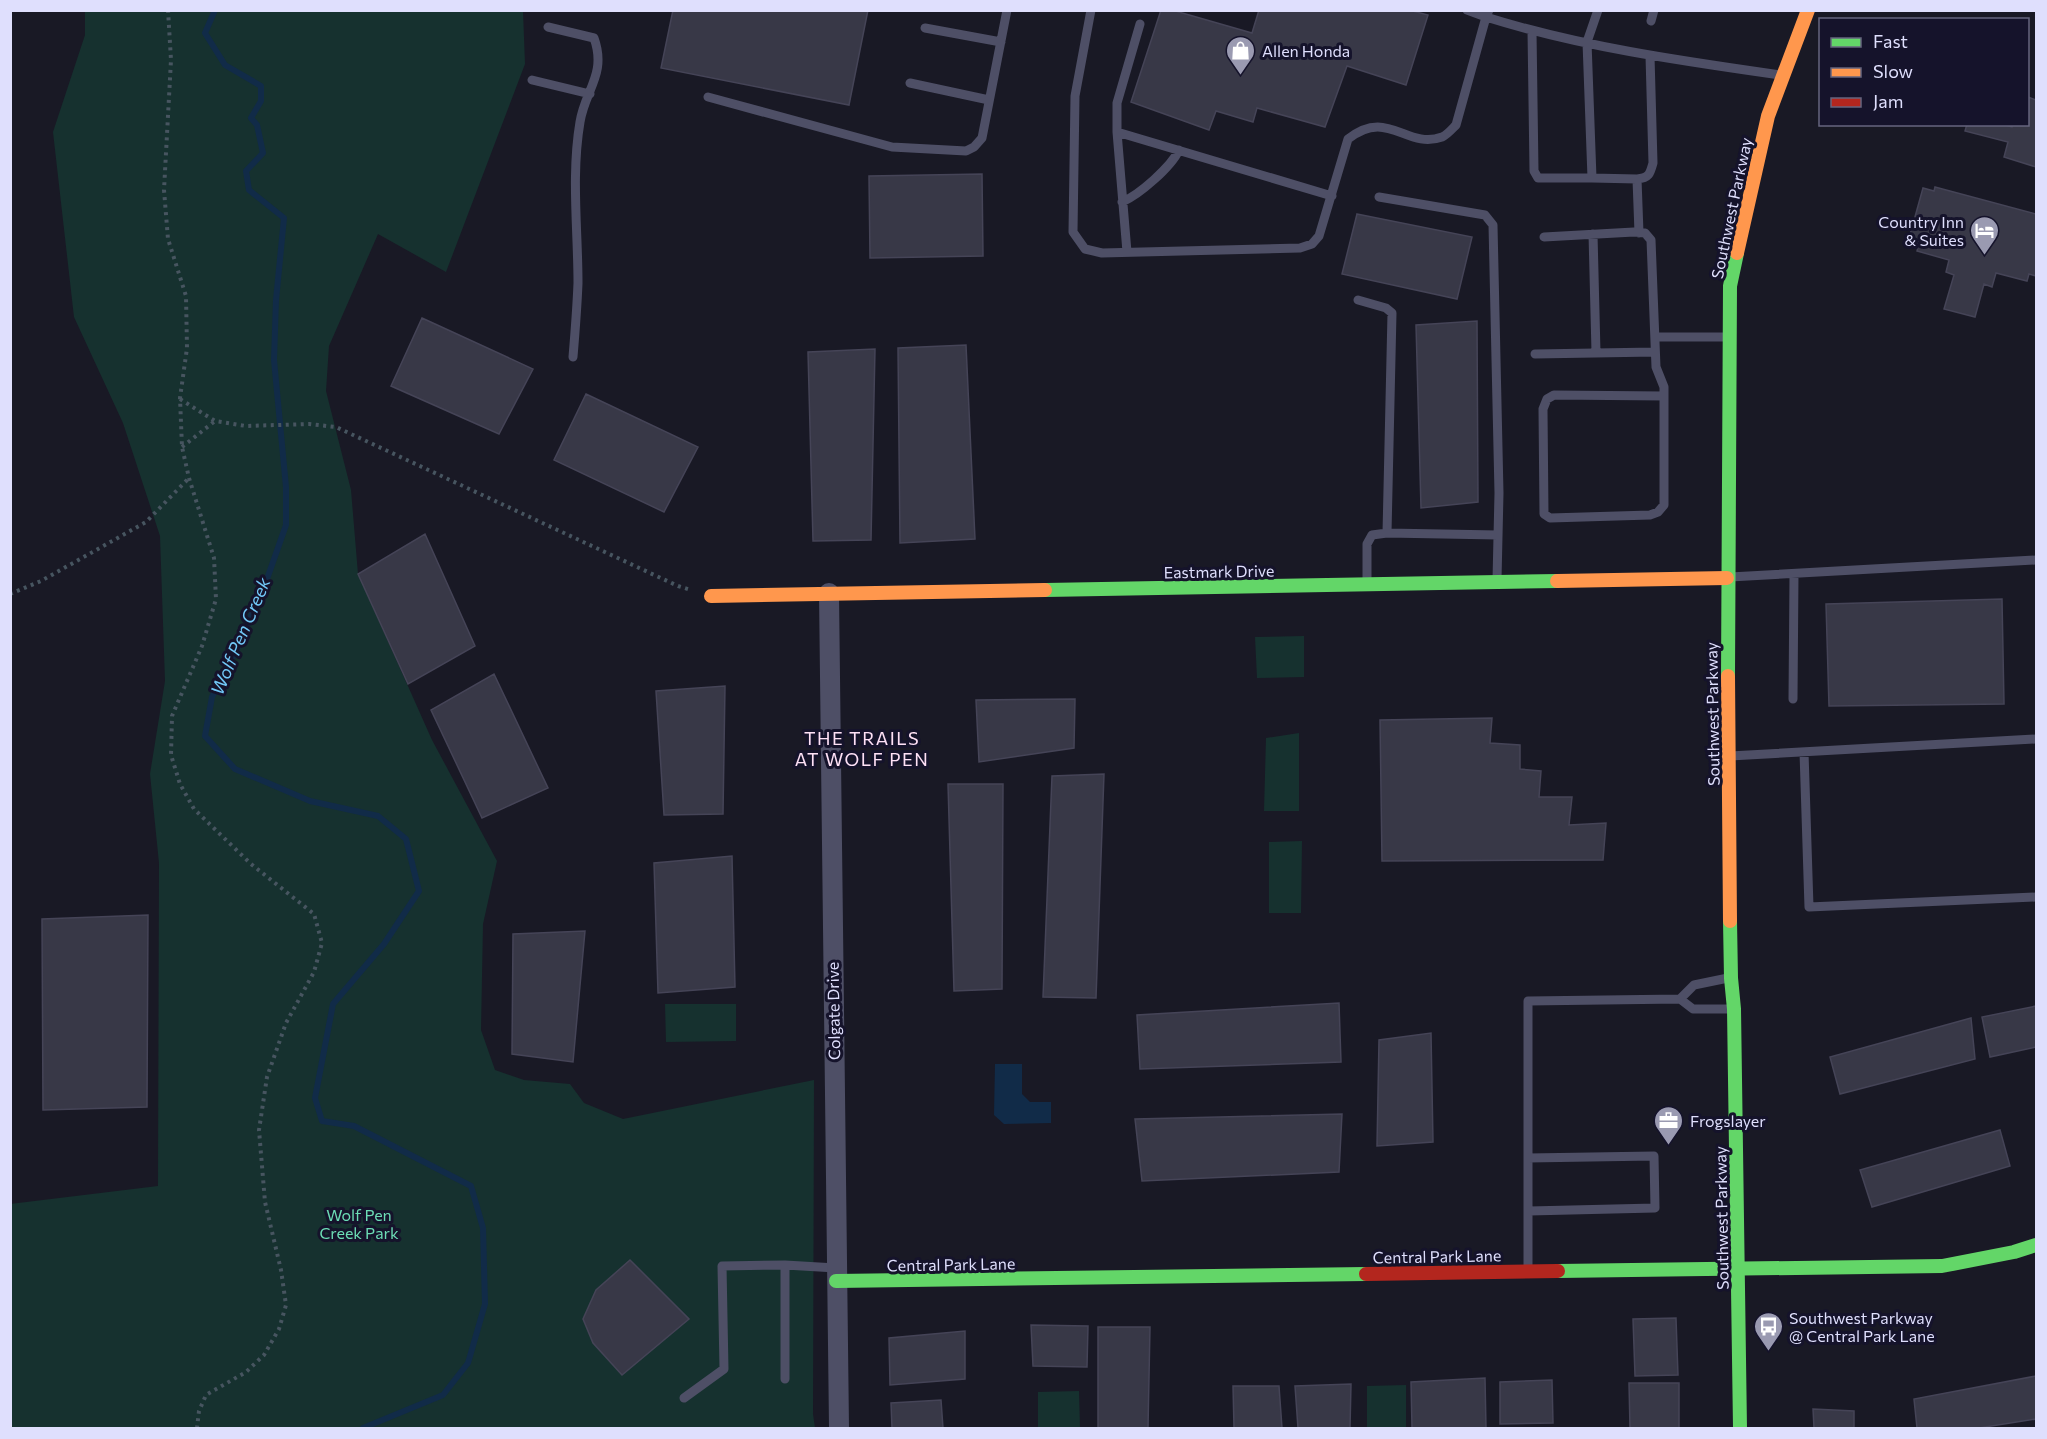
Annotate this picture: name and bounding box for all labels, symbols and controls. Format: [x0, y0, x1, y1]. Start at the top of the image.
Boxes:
legend [1819, 18, 2029, 126]
text: Fast [1873, 30, 1908, 52]
shop icon: Allen Honda [1225, 34, 1257, 76]
place label: Allen Honda [1262, 41, 1350, 60]
text: Slow [1873, 60, 1913, 82]
text: Jam [1873, 90, 1903, 112]
street label: Southwest Parkway [1707, 136, 1755, 280]
place label: Country Inn & Suites [1878, 212, 1964, 249]
hotel icon: Country Inn & Suites [1969, 214, 2001, 256]
street label: Eastmark Drive [1163, 561, 1275, 581]
water label: Wolf Pen Creek [205, 573, 275, 698]
street label: Southwest Parkway [1701, 642, 1723, 786]
district label: THE TRAILS AT WOLF PEN [795, 727, 929, 770]
street label: Colgate Drive [823, 962, 843, 1060]
office icon: Frogslayer [1653, 1104, 1685, 1146]
place label: Frogslayer [1690, 1111, 1766, 1130]
street label: Southwest Parkway [1710, 1146, 1732, 1290]
park label: Wolf Pen Creek Park [319, 1205, 399, 1242]
street label: Central Park Lane [1373, 1245, 1501, 1267]
street label: Central Park Lane [887, 1253, 1015, 1275]
place label: Southwest Parkway @ Central Park Lane [1789, 1308, 1935, 1345]
bus stop icon: Southwest Parkway @ Central Park Lane [1752, 1310, 1784, 1352]

